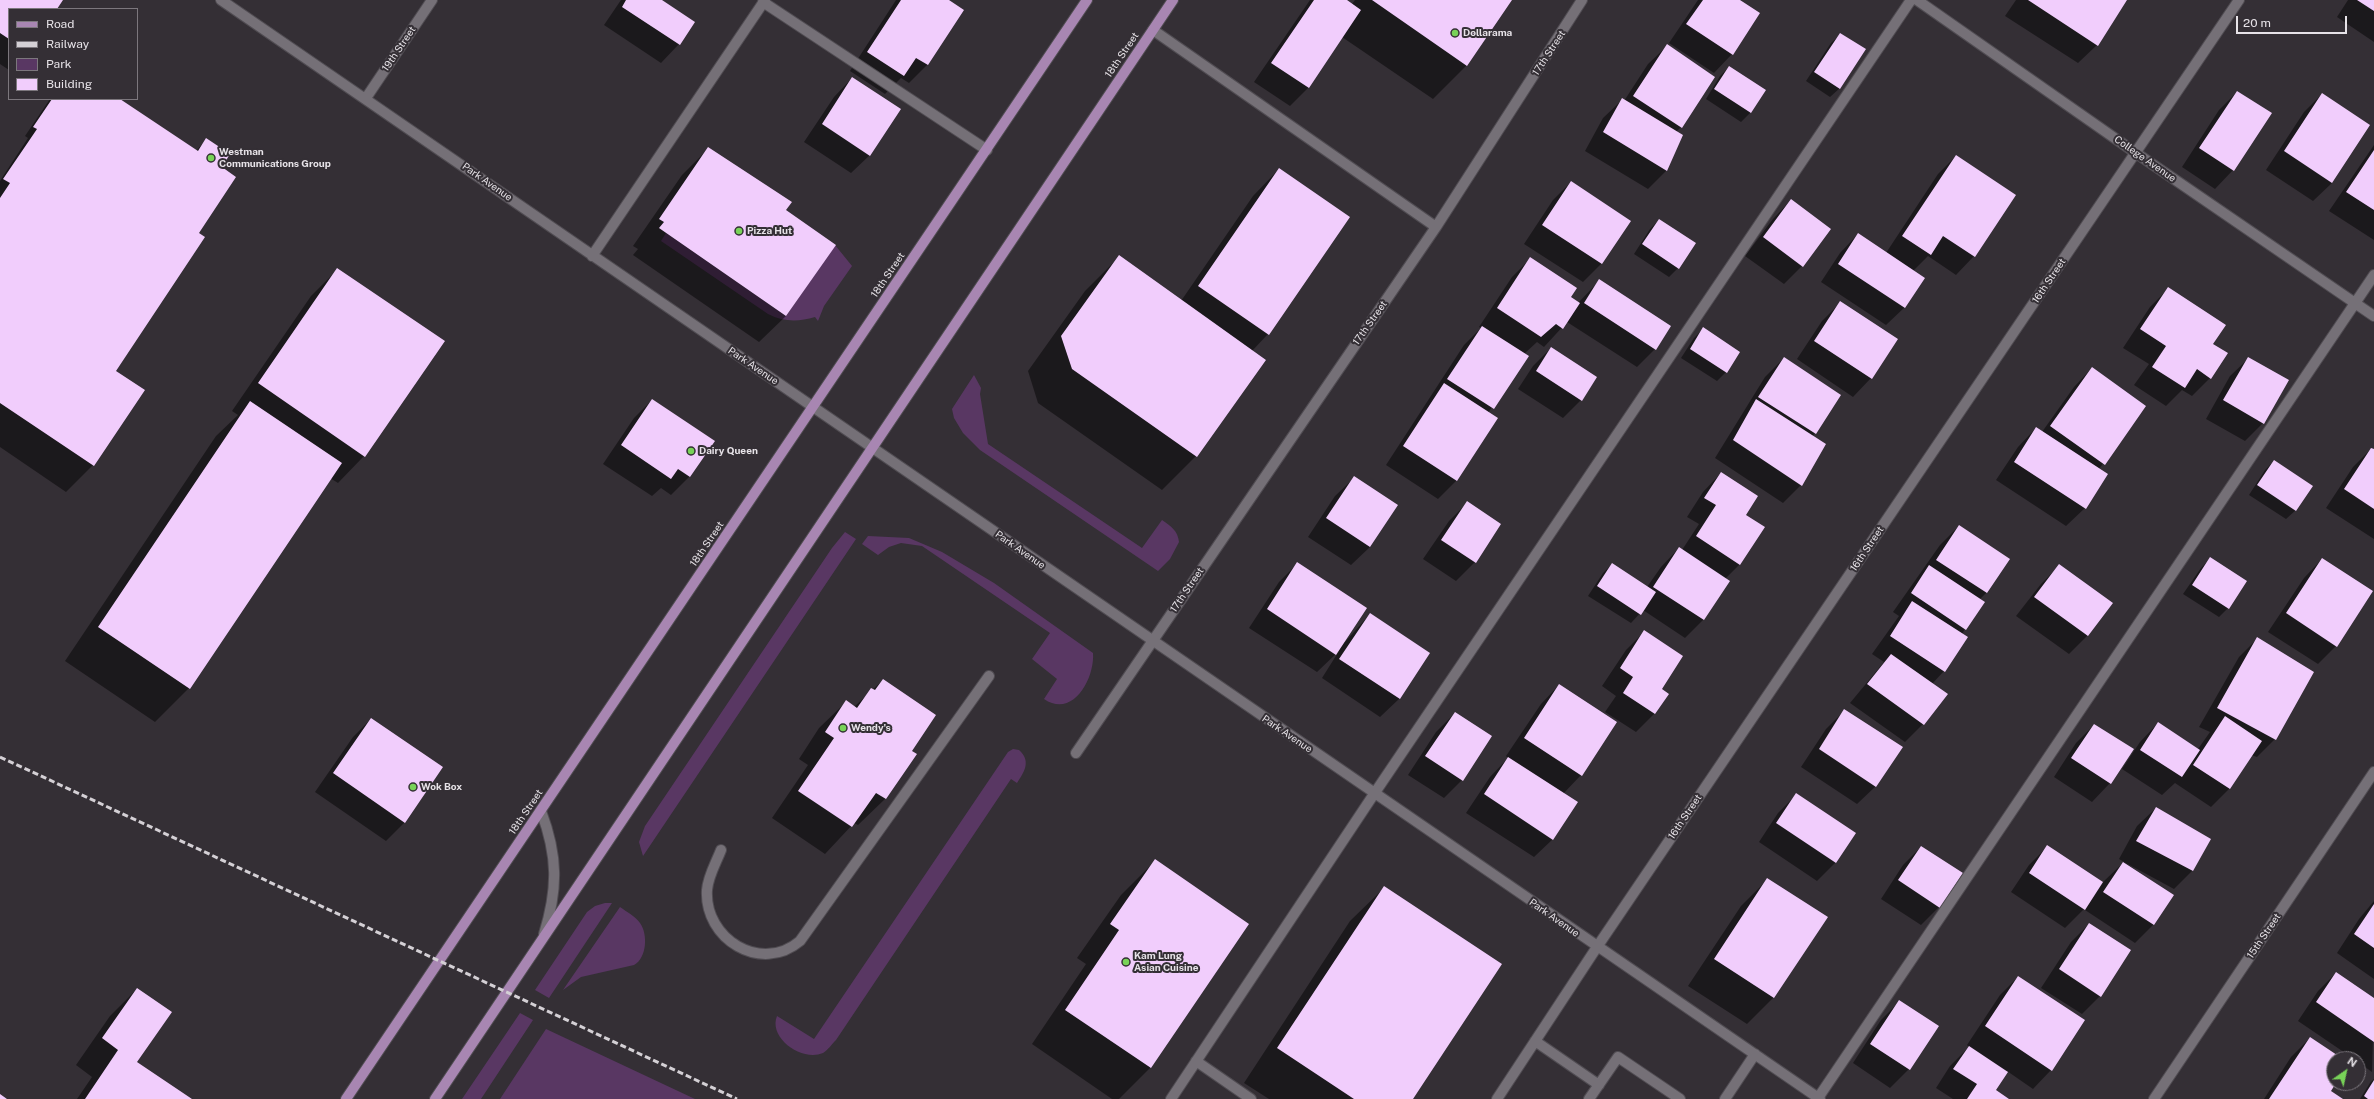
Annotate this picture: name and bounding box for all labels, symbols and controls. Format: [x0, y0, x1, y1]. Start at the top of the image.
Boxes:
legend [8, 8, 138, 100]
scale bar [2238, 8, 2349, 34]
text: 20 m [2243, 16, 2271, 30]
text: Road [46, 17, 74, 31]
street label: 19th Street [380, 24, 418, 74]
place label: Dollarama [1463, 27, 1512, 39]
marker: Dollarama [1450, 28, 1460, 38]
street label: 17th Street [1530, 28, 1568, 78]
street label: 18th Street [1103, 30, 1141, 80]
text: Railway [46, 37, 89, 51]
text: Park [46, 57, 72, 71]
text: Building [46, 77, 92, 91]
street label: College Avenue [2112, 133, 2178, 185]
place label: Westman Communications Group [219, 146, 331, 170]
marker: Westman Communications Group [206, 153, 216, 163]
street label: Park Avenue [460, 160, 514, 204]
place label: Pizza Hut [747, 225, 792, 237]
marker: Pizza Hut [734, 226, 744, 236]
street label: 18th Street [869, 250, 907, 300]
street label: 16th Street [2030, 256, 2068, 306]
street label: 17th Street [1350, 299, 1390, 347]
street label: Park Avenue [726, 345, 780, 387]
place label: Dairy Queen [699, 445, 758, 457]
marker: Dairy Queen [686, 446, 696, 456]
street label: 18th Street [688, 519, 726, 569]
street label: 16th Street [1848, 524, 1886, 574]
street label: Park Avenue [993, 528, 1047, 572]
street label: 17th Street [1168, 565, 1206, 615]
street label: Park Avenue [1260, 713, 1314, 755]
place label: Wendy's [851, 722, 891, 734]
marker: Wendy's [838, 723, 848, 733]
place label: Wok Box [421, 781, 462, 793]
marker: Wok Box [408, 782, 418, 792]
street label: 18th Street [507, 787, 545, 837]
street label: 16th Street [1666, 792, 1704, 842]
street label: Park Avenue [1527, 896, 1581, 940]
street label: 15th Street [2245, 911, 2283, 961]
place label: Kam Lung Asian Cuisine [1134, 950, 1198, 974]
marker: Kam Lung Asian Cuisine [1121, 957, 1131, 967]
north arrow [2326, 1051, 2366, 1091]
text: N [2345, 1054, 2359, 1069]

